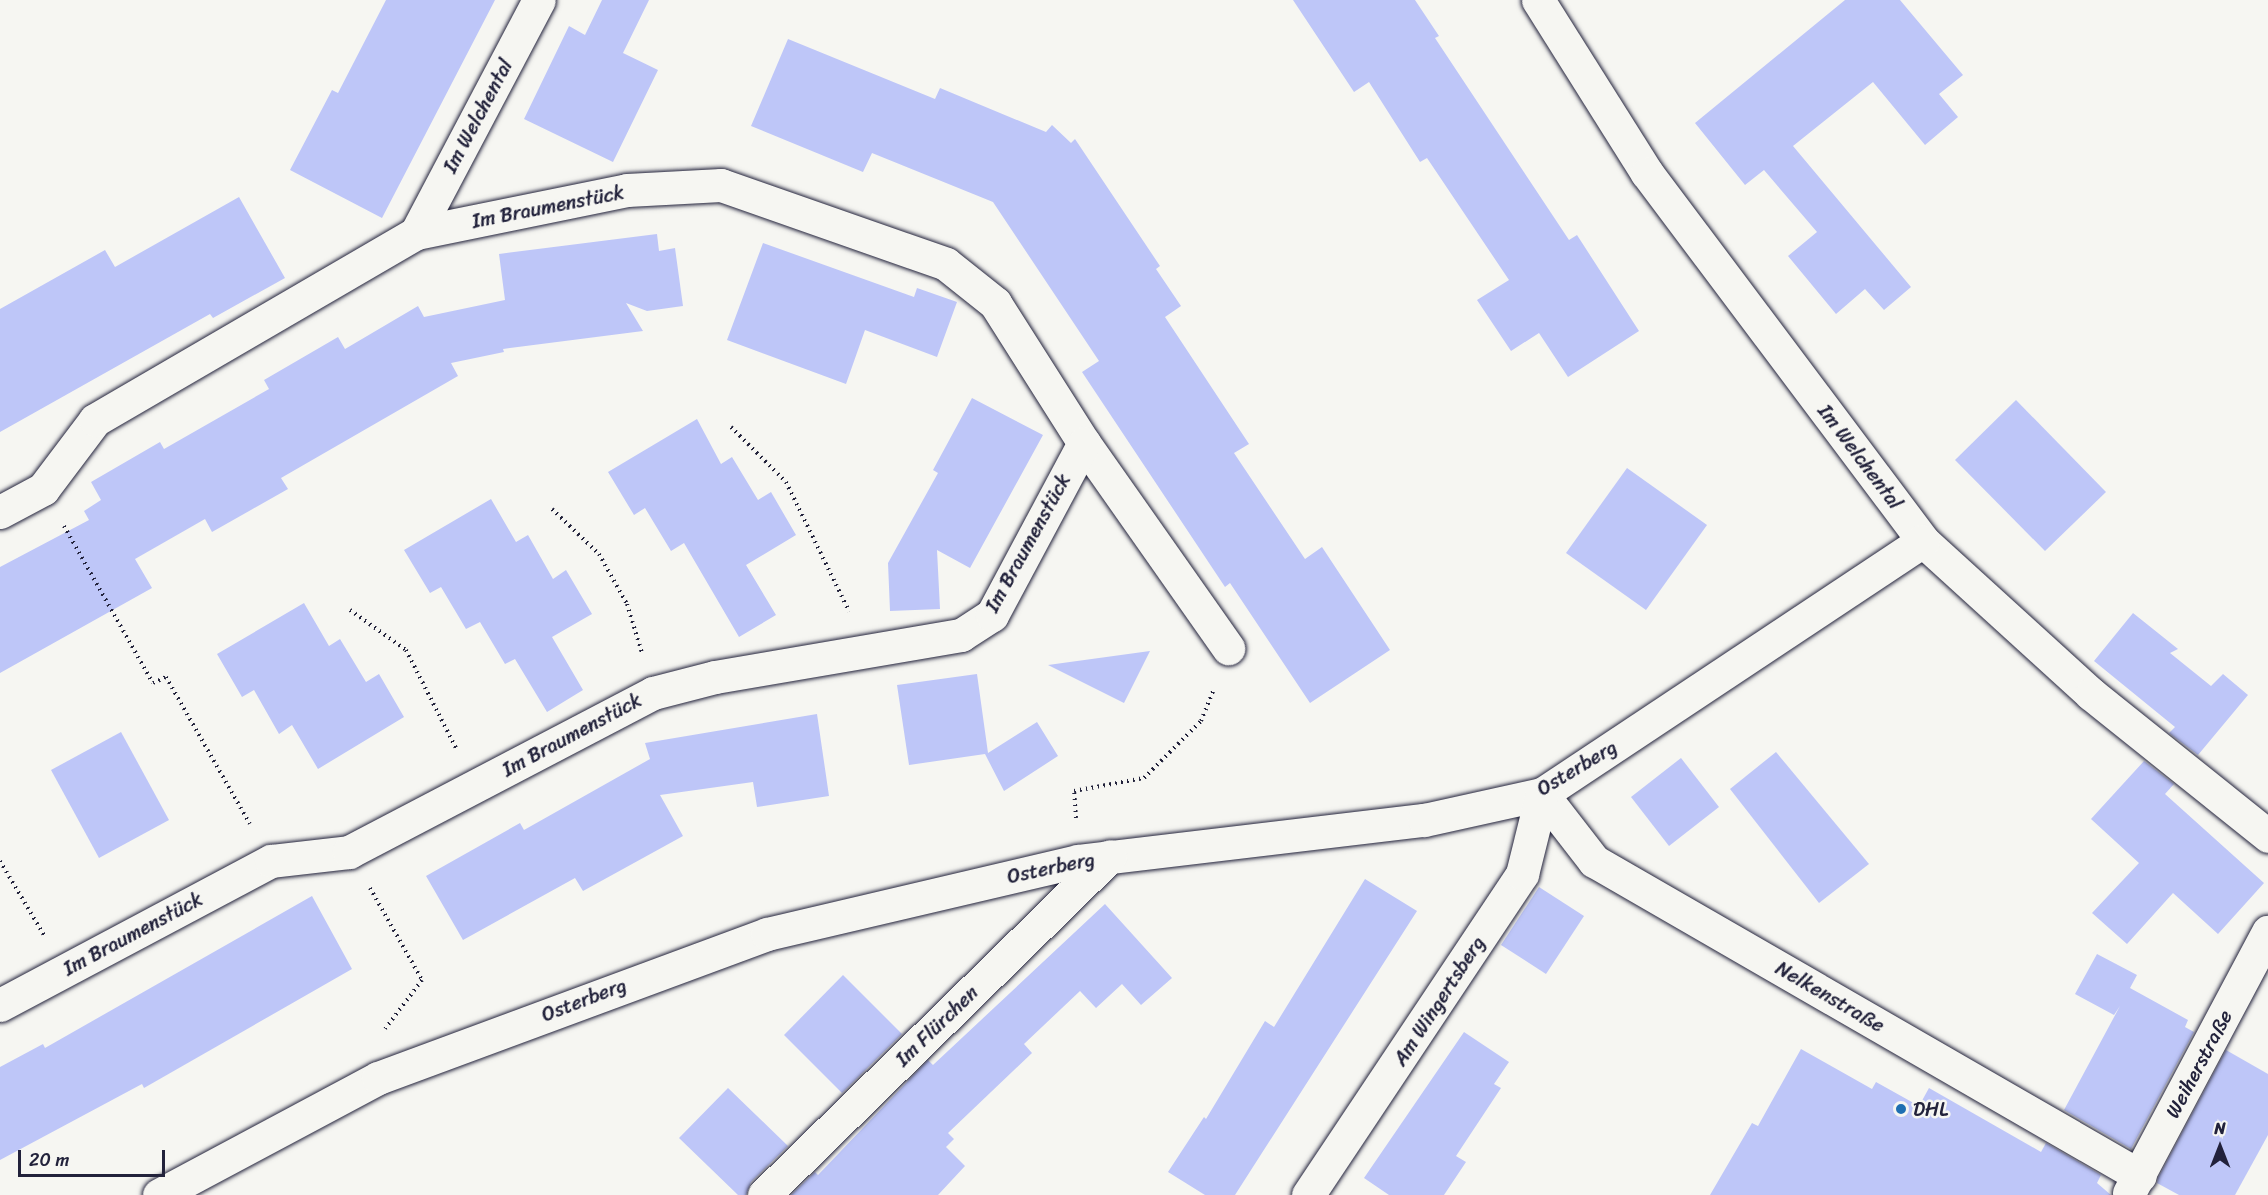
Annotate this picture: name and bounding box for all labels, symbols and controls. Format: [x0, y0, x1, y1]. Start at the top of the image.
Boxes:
street label: Im Welchental [438, 55, 518, 177]
street label: Im Braumenstück [470, 180, 626, 234]
street label: Im Welchental [1813, 400, 1907, 514]
street label: Im Braumenstück [980, 469, 1076, 617]
street label: Im Braumenstück [498, 688, 646, 782]
street label: Osterberg [1533, 735, 1621, 801]
street label: Osterberg [1005, 847, 1097, 889]
street label: Im Braumenstück [59, 887, 207, 981]
street label: Am Wingertsberg [1388, 931, 1490, 1071]
street label: Nelkenstraße [1771, 956, 1889, 1038]
street label: Osterberg [538, 973, 630, 1027]
street label: Im Flürchen [891, 981, 983, 1071]
street label: Weiherstraße [2161, 1006, 2237, 1122]
place label: DHL [1913, 1097, 1948, 1121]
marker: DHL [1894, 1102, 1908, 1116]
text: N [2214, 1114, 2226, 1143]
north arrow [2190, 1117, 2250, 1177]
scale bar [21, 1138, 168, 1176]
text: 20 m [29, 1144, 69, 1176]

